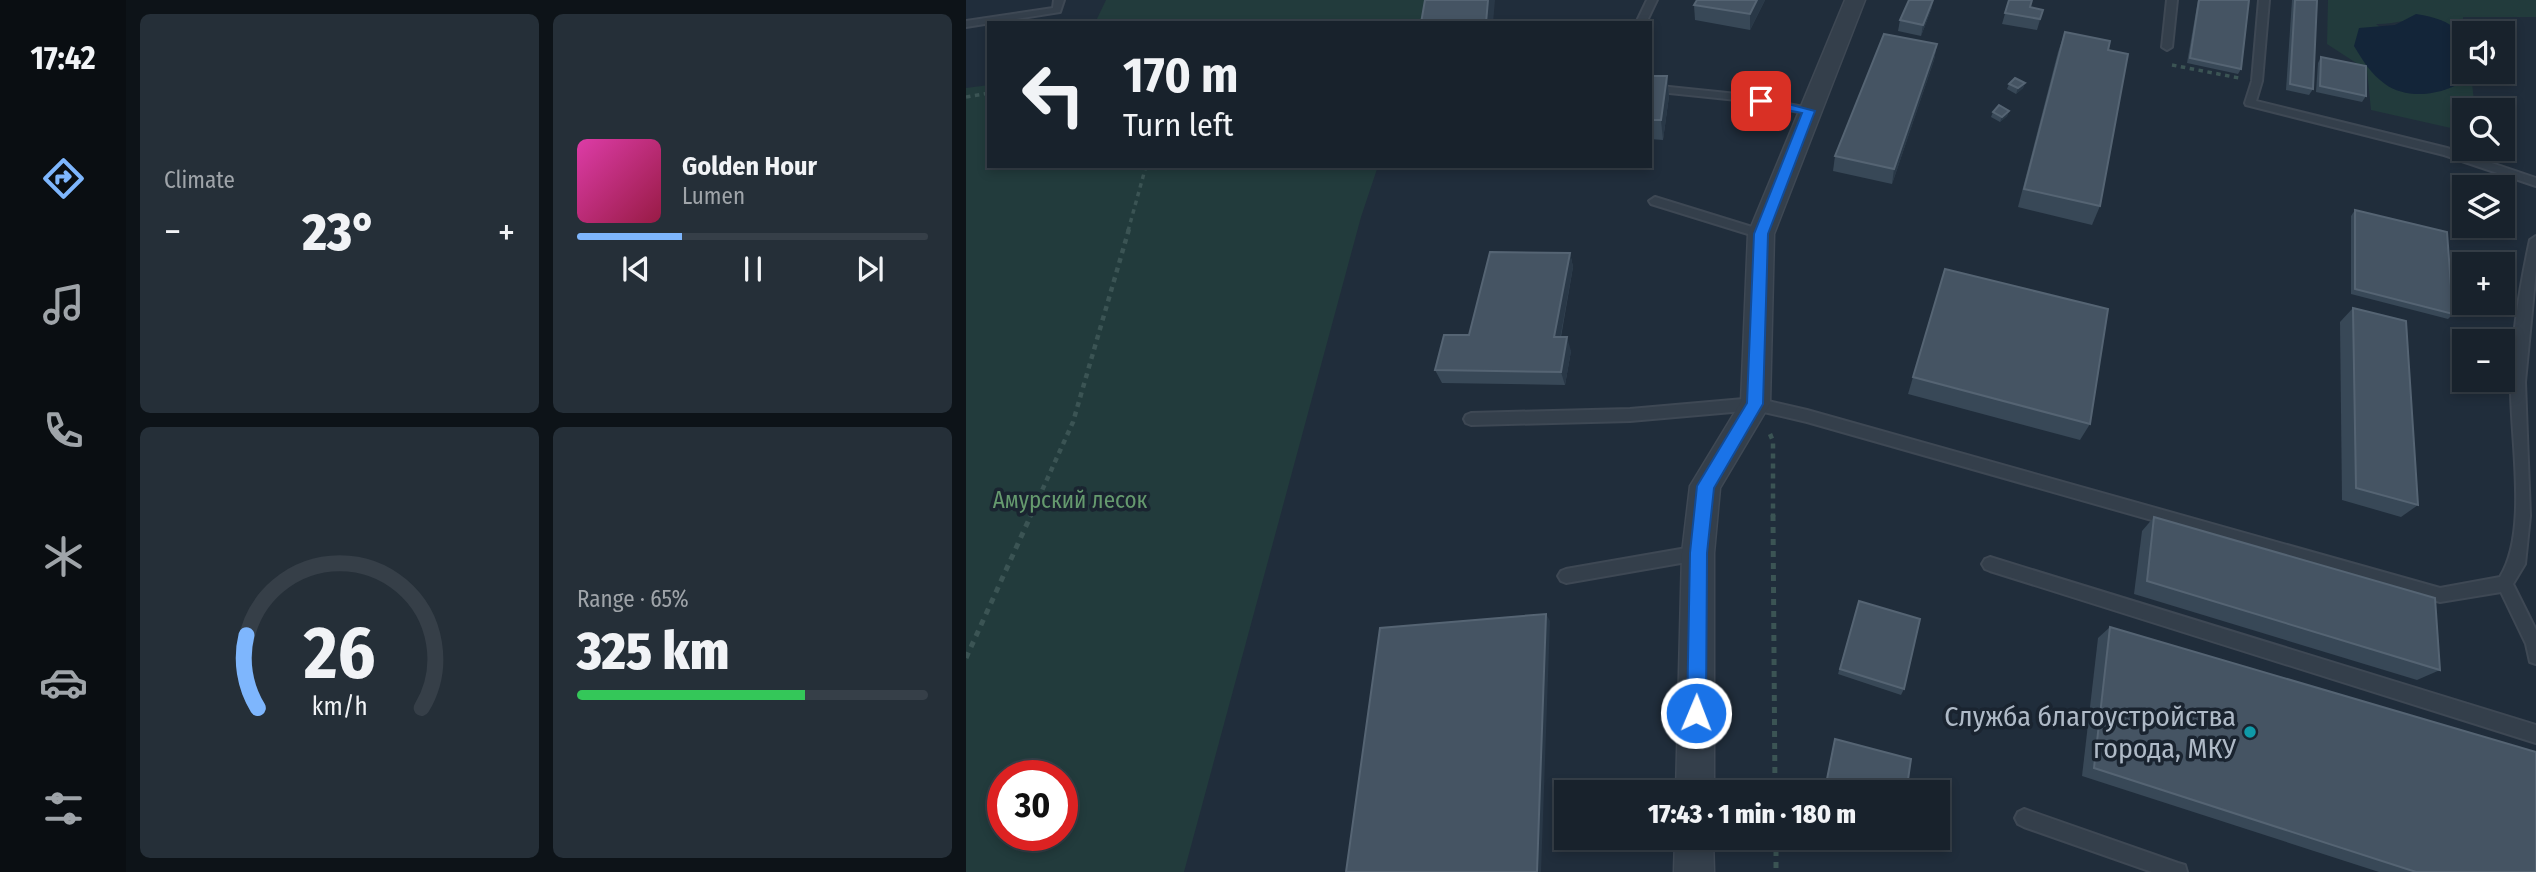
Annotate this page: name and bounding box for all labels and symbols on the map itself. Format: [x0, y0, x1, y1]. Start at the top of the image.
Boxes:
pin [1731, 71, 1791, 131]
park label: Амурский лесок [993, 486, 1148, 514]
position arrow [1659, 676, 1733, 750]
place label: Служба благоустройства города, МКУ [1944, 700, 2236, 765]
marker: Служба благоустройства города, МКУ [2242, 724, 2258, 740]
speed limit sign: 30 [987, 760, 1078, 851]

